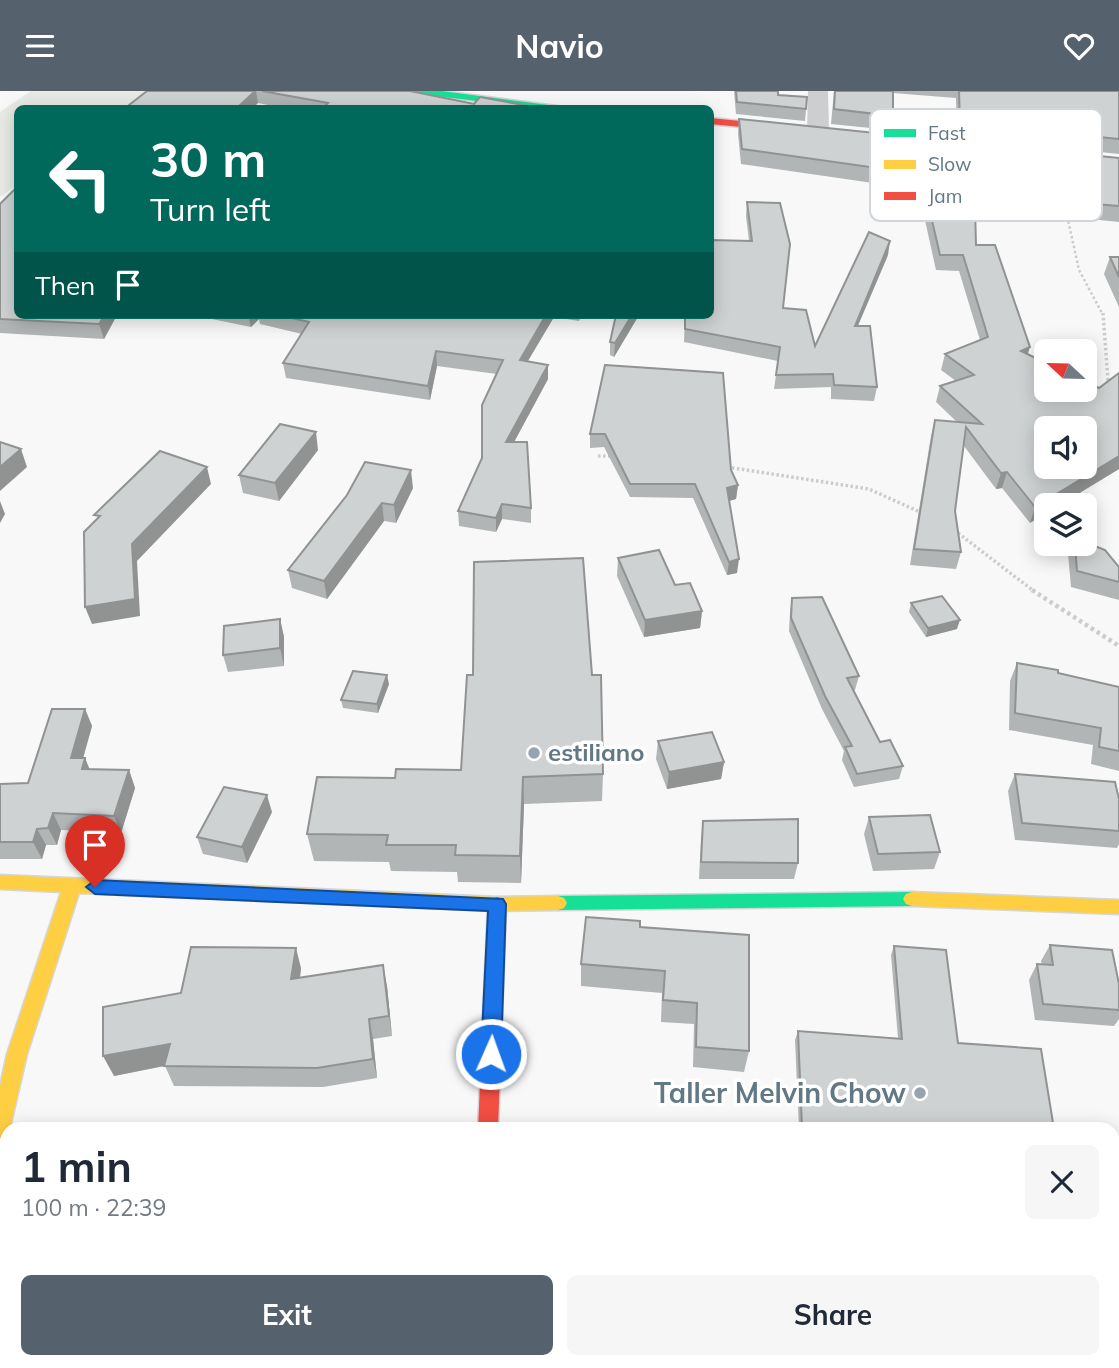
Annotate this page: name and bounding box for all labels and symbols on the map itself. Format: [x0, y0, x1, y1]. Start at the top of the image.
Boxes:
legend [870, 109, 1102, 221]
text: Fast [928, 121, 966, 145]
text: Slow [928, 152, 972, 176]
text: Jam [928, 184, 962, 208]
north arrow [1034, 339, 1097, 403]
place label: estiliano [548, 737, 645, 767]
marker: estiliano [526, 745, 542, 761]
pin [65, 815, 125, 887]
position arrow [454, 1017, 528, 1091]
place label: Taller Melvin Chow [654, 1075, 906, 1110]
marker: Taller Melvin Chow [912, 1085, 928, 1101]

